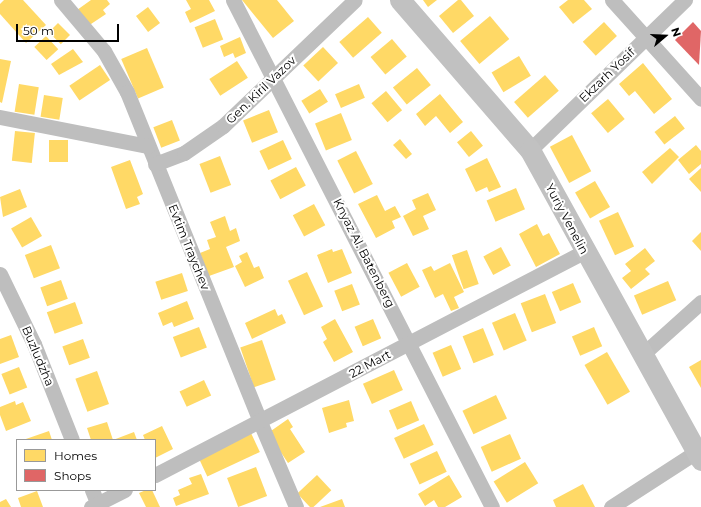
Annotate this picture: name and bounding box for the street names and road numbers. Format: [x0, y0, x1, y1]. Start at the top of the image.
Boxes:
street label: Ekzarh Yosif [576, 45, 638, 105]
street label: Gen. Kiril Vazov [223, 53, 299, 127]
street label: Yuriy Venelin [542, 181, 592, 257]
street label: Knyaz Al. Batenberg [330, 196, 398, 310]
street label: Evtim Traychev [165, 202, 213, 292]
street label: Buzludzha [19, 324, 57, 388]
street label: 22 Mart [347, 347, 393, 381]

